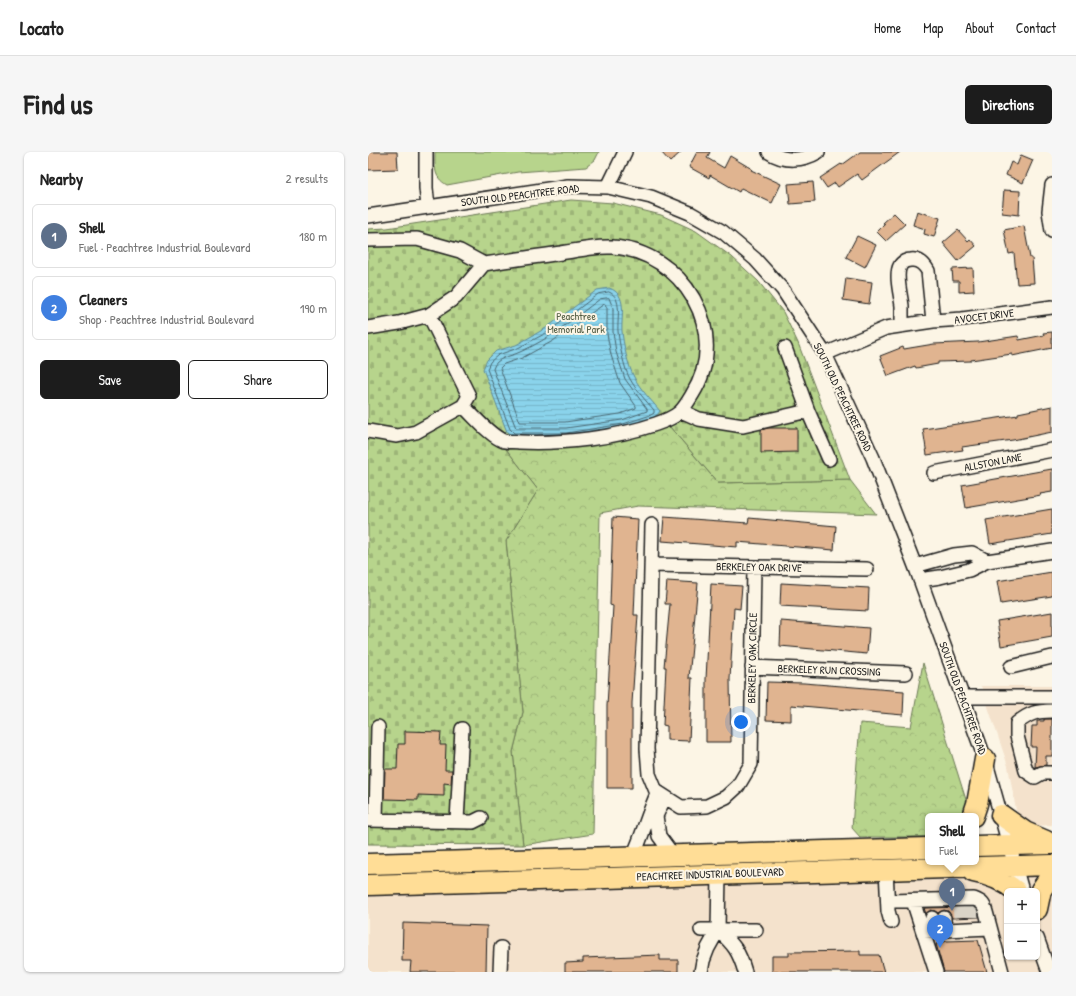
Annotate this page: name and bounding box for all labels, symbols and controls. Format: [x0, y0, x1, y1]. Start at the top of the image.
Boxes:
text: Locato [20, 15, 64, 41]
text: Home [874, 18, 901, 37]
text: Map [923, 18, 943, 37]
text: About [965, 18, 994, 37]
text: Contact [1016, 18, 1056, 37]
text: Find us [24, 85, 93, 123]
button: Directions [965, 85, 1052, 124]
text: Nearby [40, 167, 83, 190]
text: 2 results [286, 169, 328, 187]
street label: SOUTH OLD PEACHTREE ROAD [460, 181, 581, 209]
text: Shell [79, 217, 105, 238]
text: 1 [52, 227, 56, 245]
text: 180 m [299, 227, 327, 245]
text: Fuel · Peachtree Industrial Boulevard [79, 238, 250, 256]
text: Cleaners [79, 289, 127, 310]
text: 2 [51, 299, 57, 317]
text: 190 m [300, 299, 327, 317]
street label: AVOCET DRIVE [953, 305, 1015, 327]
park label: Peachtree Memorial Park [547, 309, 605, 336]
text: Shop · Peachtree Industrial Boulevard [79, 310, 254, 328]
street label: SOUTH OLD PEACHTREE ROAD [811, 341, 876, 454]
button: Save [40, 360, 180, 399]
button: Share [188, 360, 328, 399]
street label: ALLSTON LANE [963, 450, 1023, 474]
street label: BERKELEY OAK DRIVE [716, 559, 802, 575]
street label: BERKELEY OAK CIRCLE [744, 612, 760, 703]
street label: SOUTH OLD PEACHTREE ROAD [936, 640, 990, 757]
street label: BERKELEY RUN CROSSING [777, 661, 881, 679]
your location [731, 712, 751, 732]
popup [925, 813, 979, 865]
text: Shell [939, 820, 965, 841]
text: Fuel [939, 841, 958, 859]
street label: PEACHTREE INDUSTRIAL BOULEVARD [636, 864, 784, 884]
pin: 1 [939, 878, 965, 911]
map controls [1004, 888, 1040, 960]
button: + [1004, 888, 1040, 924]
pin: 2 [927, 915, 953, 948]
button: − [1004, 924, 1040, 960]

